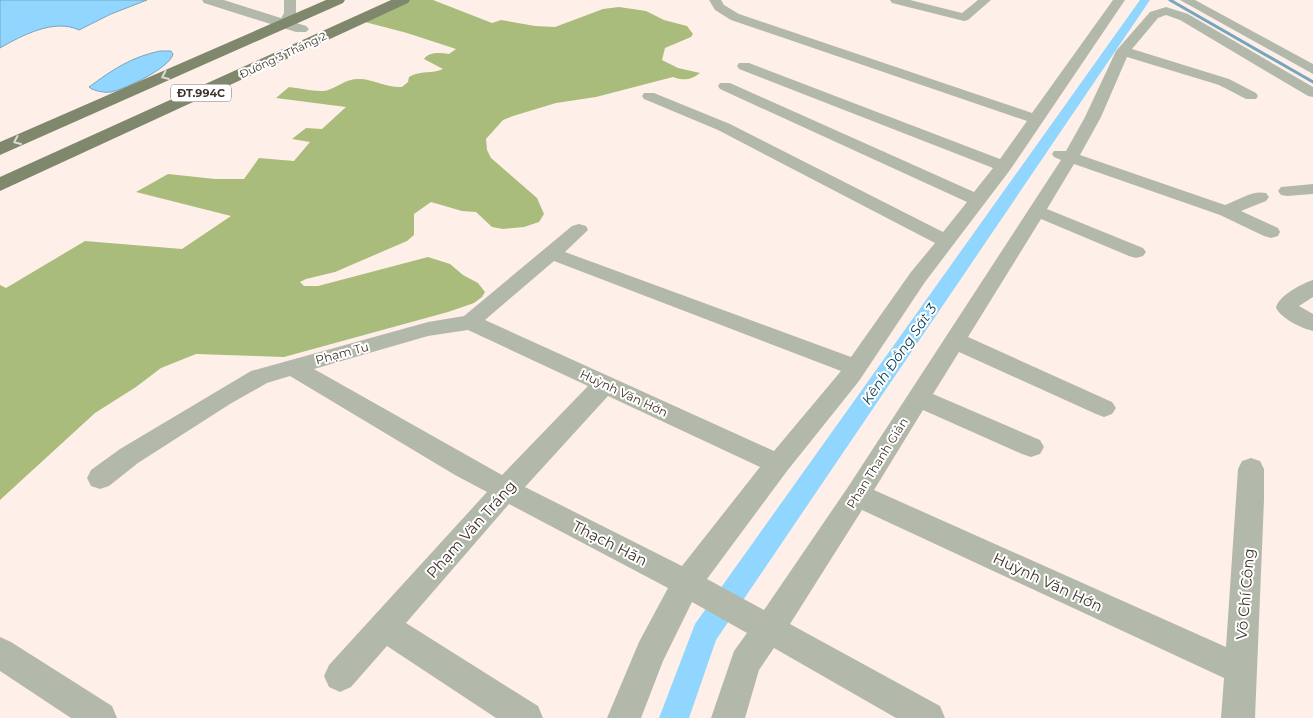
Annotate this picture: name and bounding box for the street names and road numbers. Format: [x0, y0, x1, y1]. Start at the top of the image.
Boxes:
street label: Đường 3 Tháng 2 [237, 29, 329, 81]
road number: ĐT.994C [171, 85, 231, 102]
street label: Phạm Tu [314, 339, 370, 367]
street label: Huỳnh Văn Hớn [578, 366, 670, 420]
street label: Phan Thanh Giản [843, 415, 911, 511]
street label: Phạm Văn Tráng [422, 476, 520, 582]
street label: Thạch Hãn [570, 516, 650, 570]
street label: Võ Chí Công [1232, 547, 1258, 641]
street label: Huỳnh Văn Hớn [990, 548, 1106, 616]

